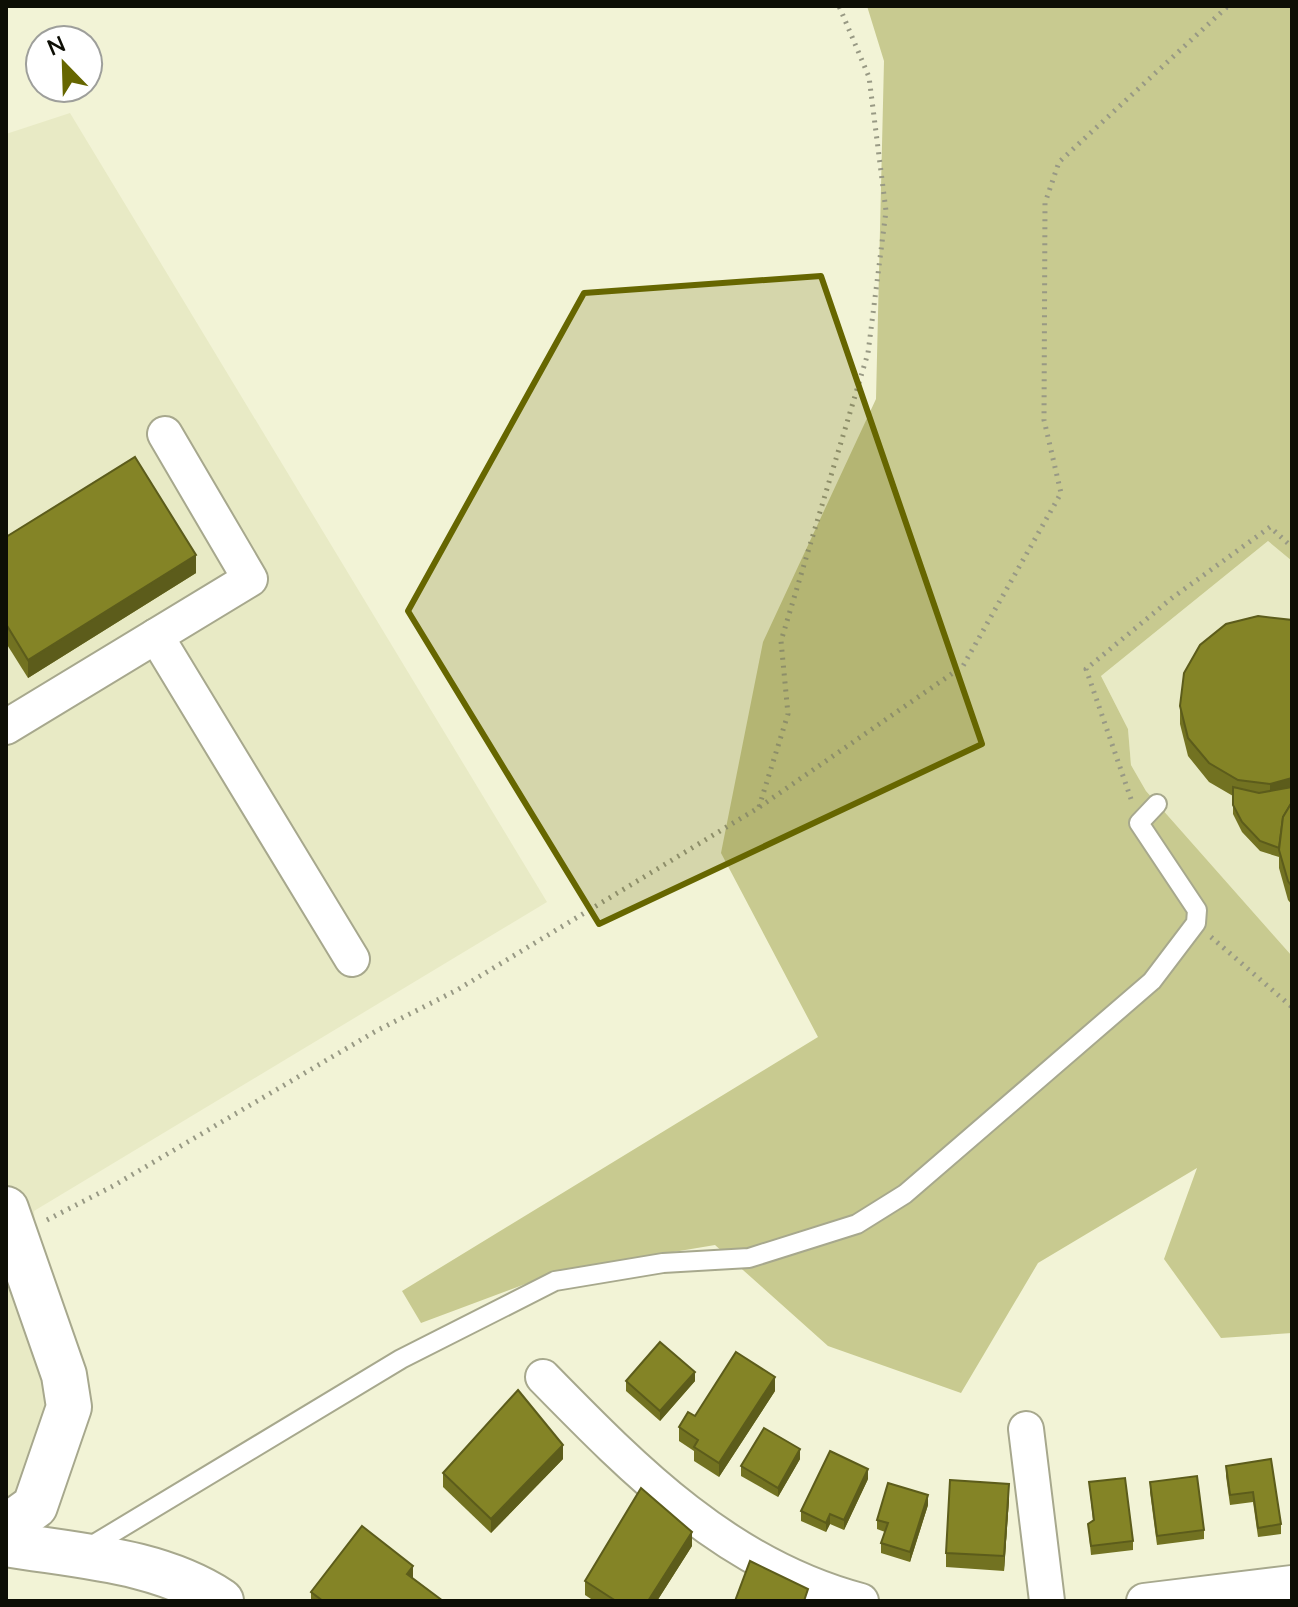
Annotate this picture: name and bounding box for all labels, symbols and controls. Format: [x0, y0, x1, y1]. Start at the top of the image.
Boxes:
north arrow [24, 24, 104, 104]
text: N [43, 29, 69, 61]

